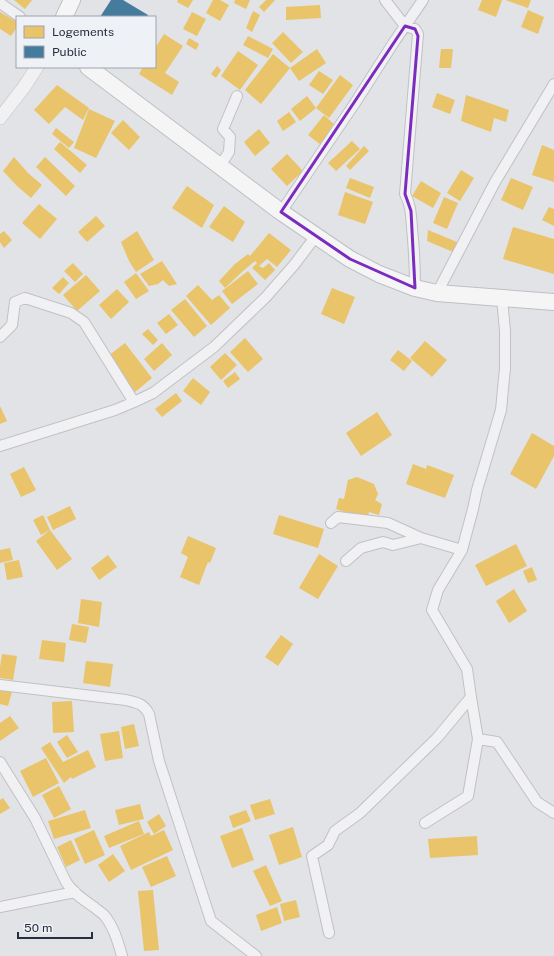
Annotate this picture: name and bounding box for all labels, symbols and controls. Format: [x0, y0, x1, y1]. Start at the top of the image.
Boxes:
legend [16, 16, 156, 68]
text: Logements [52, 25, 114, 39]
text: Public [52, 45, 87, 59]
scale bar [18, 914, 92, 940]
text: 50 m [24, 921, 52, 935]

